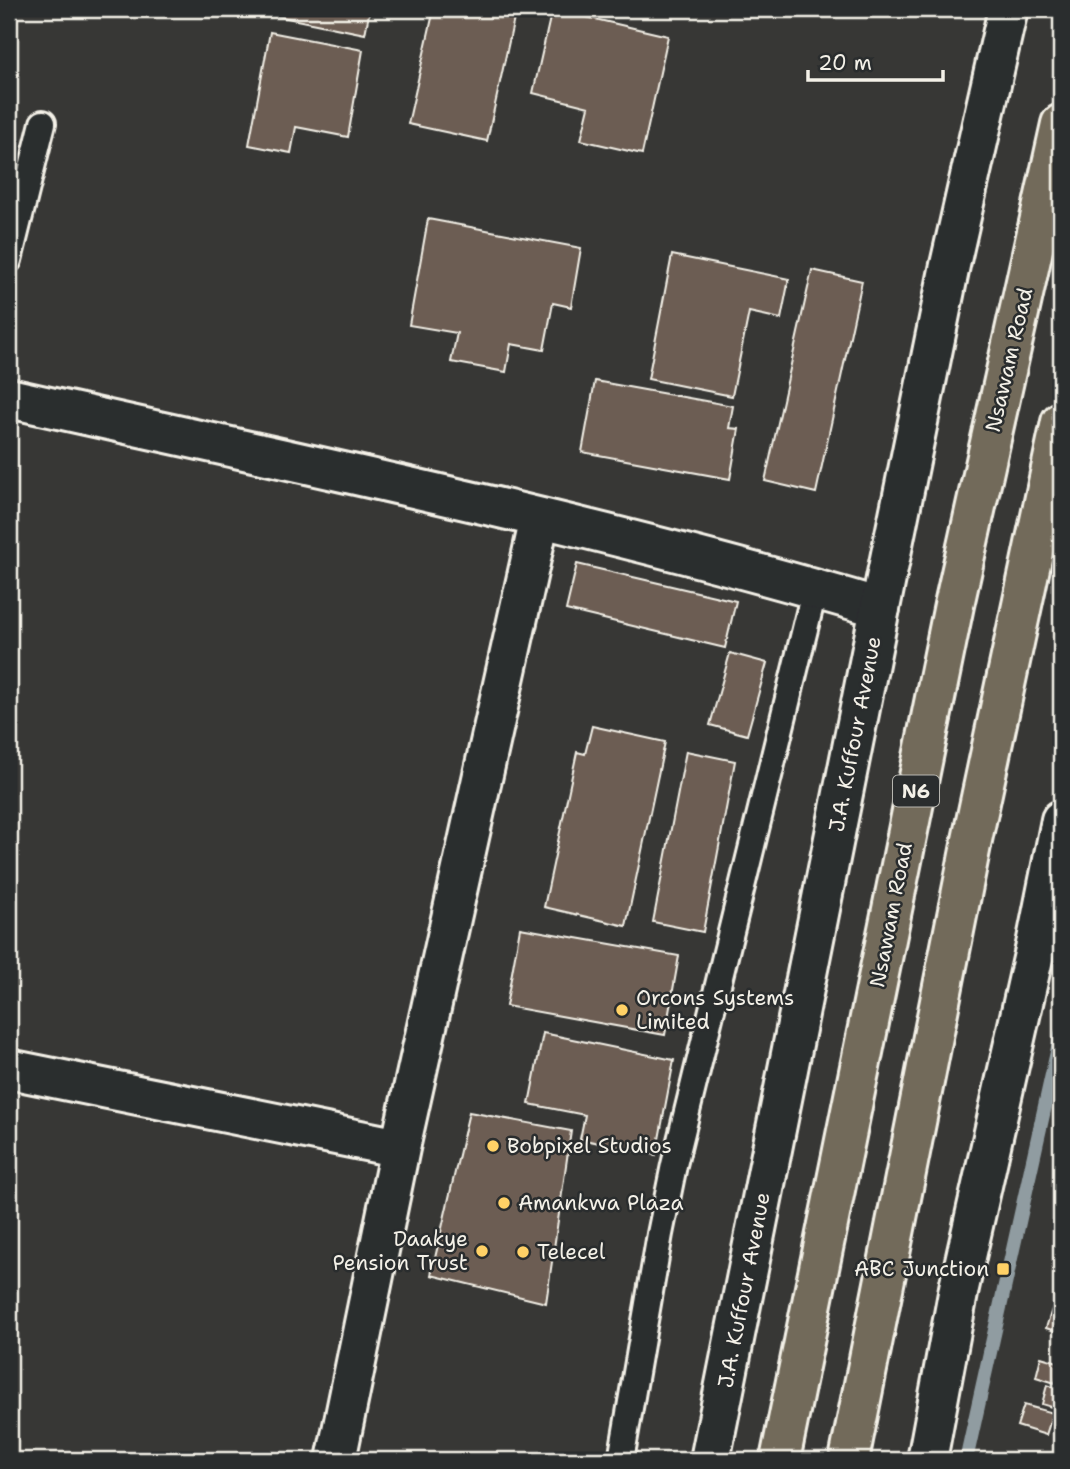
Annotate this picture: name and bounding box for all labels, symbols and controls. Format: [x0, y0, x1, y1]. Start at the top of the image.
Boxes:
scale bar [808, 38, 942, 82]
text: 20 m [818, 49, 872, 77]
street label: Nsawam Road [979, 285, 1039, 435]
street label: J.A. Kuffour Avenue [822, 634, 888, 834]
road number: N6 [893, 776, 939, 806]
street label: Nsawam Road [863, 840, 919, 990]
place label: Orcons Systems Limited [636, 984, 794, 1036]
marker: Orcons Systems Limited [614, 1002, 630, 1018]
place label: Bobpixel Studios [507, 1132, 672, 1160]
marker: Bobpixel Studios [485, 1138, 501, 1154]
place label: Amankwa Plaza [518, 1189, 684, 1217]
street label: J.A. Kuffour Avenue [711, 1190, 777, 1390]
marker: Amankwa Plaza [496, 1195, 512, 1211]
place label: Daakye Pension Trust [333, 1225, 468, 1277]
place label: Telecel [537, 1238, 606, 1266]
marker: Daakye Pension Trust [474, 1243, 490, 1259]
marker: Telecel [515, 1244, 531, 1260]
place label: ABC Junction [854, 1255, 989, 1283]
marker: ABC Junction [995, 1261, 1011, 1277]

